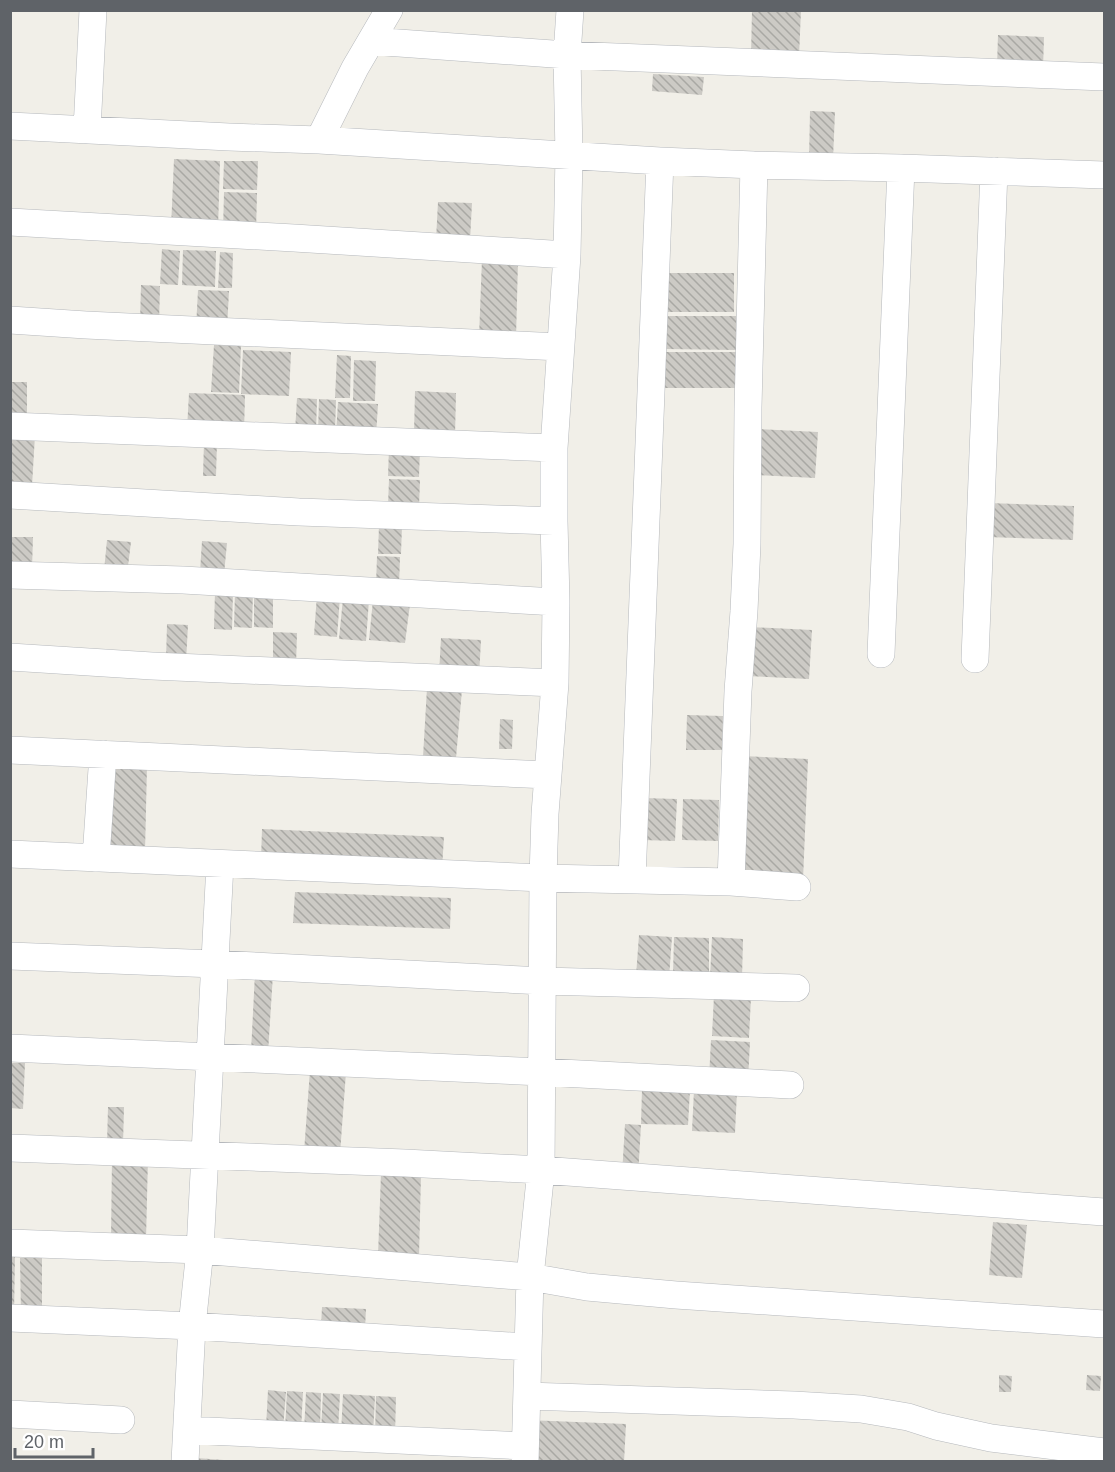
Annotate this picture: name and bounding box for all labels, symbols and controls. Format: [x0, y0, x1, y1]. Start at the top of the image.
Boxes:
scale bar [15, 1421, 93, 1459]
text: 20 m [24, 1432, 64, 1452]

